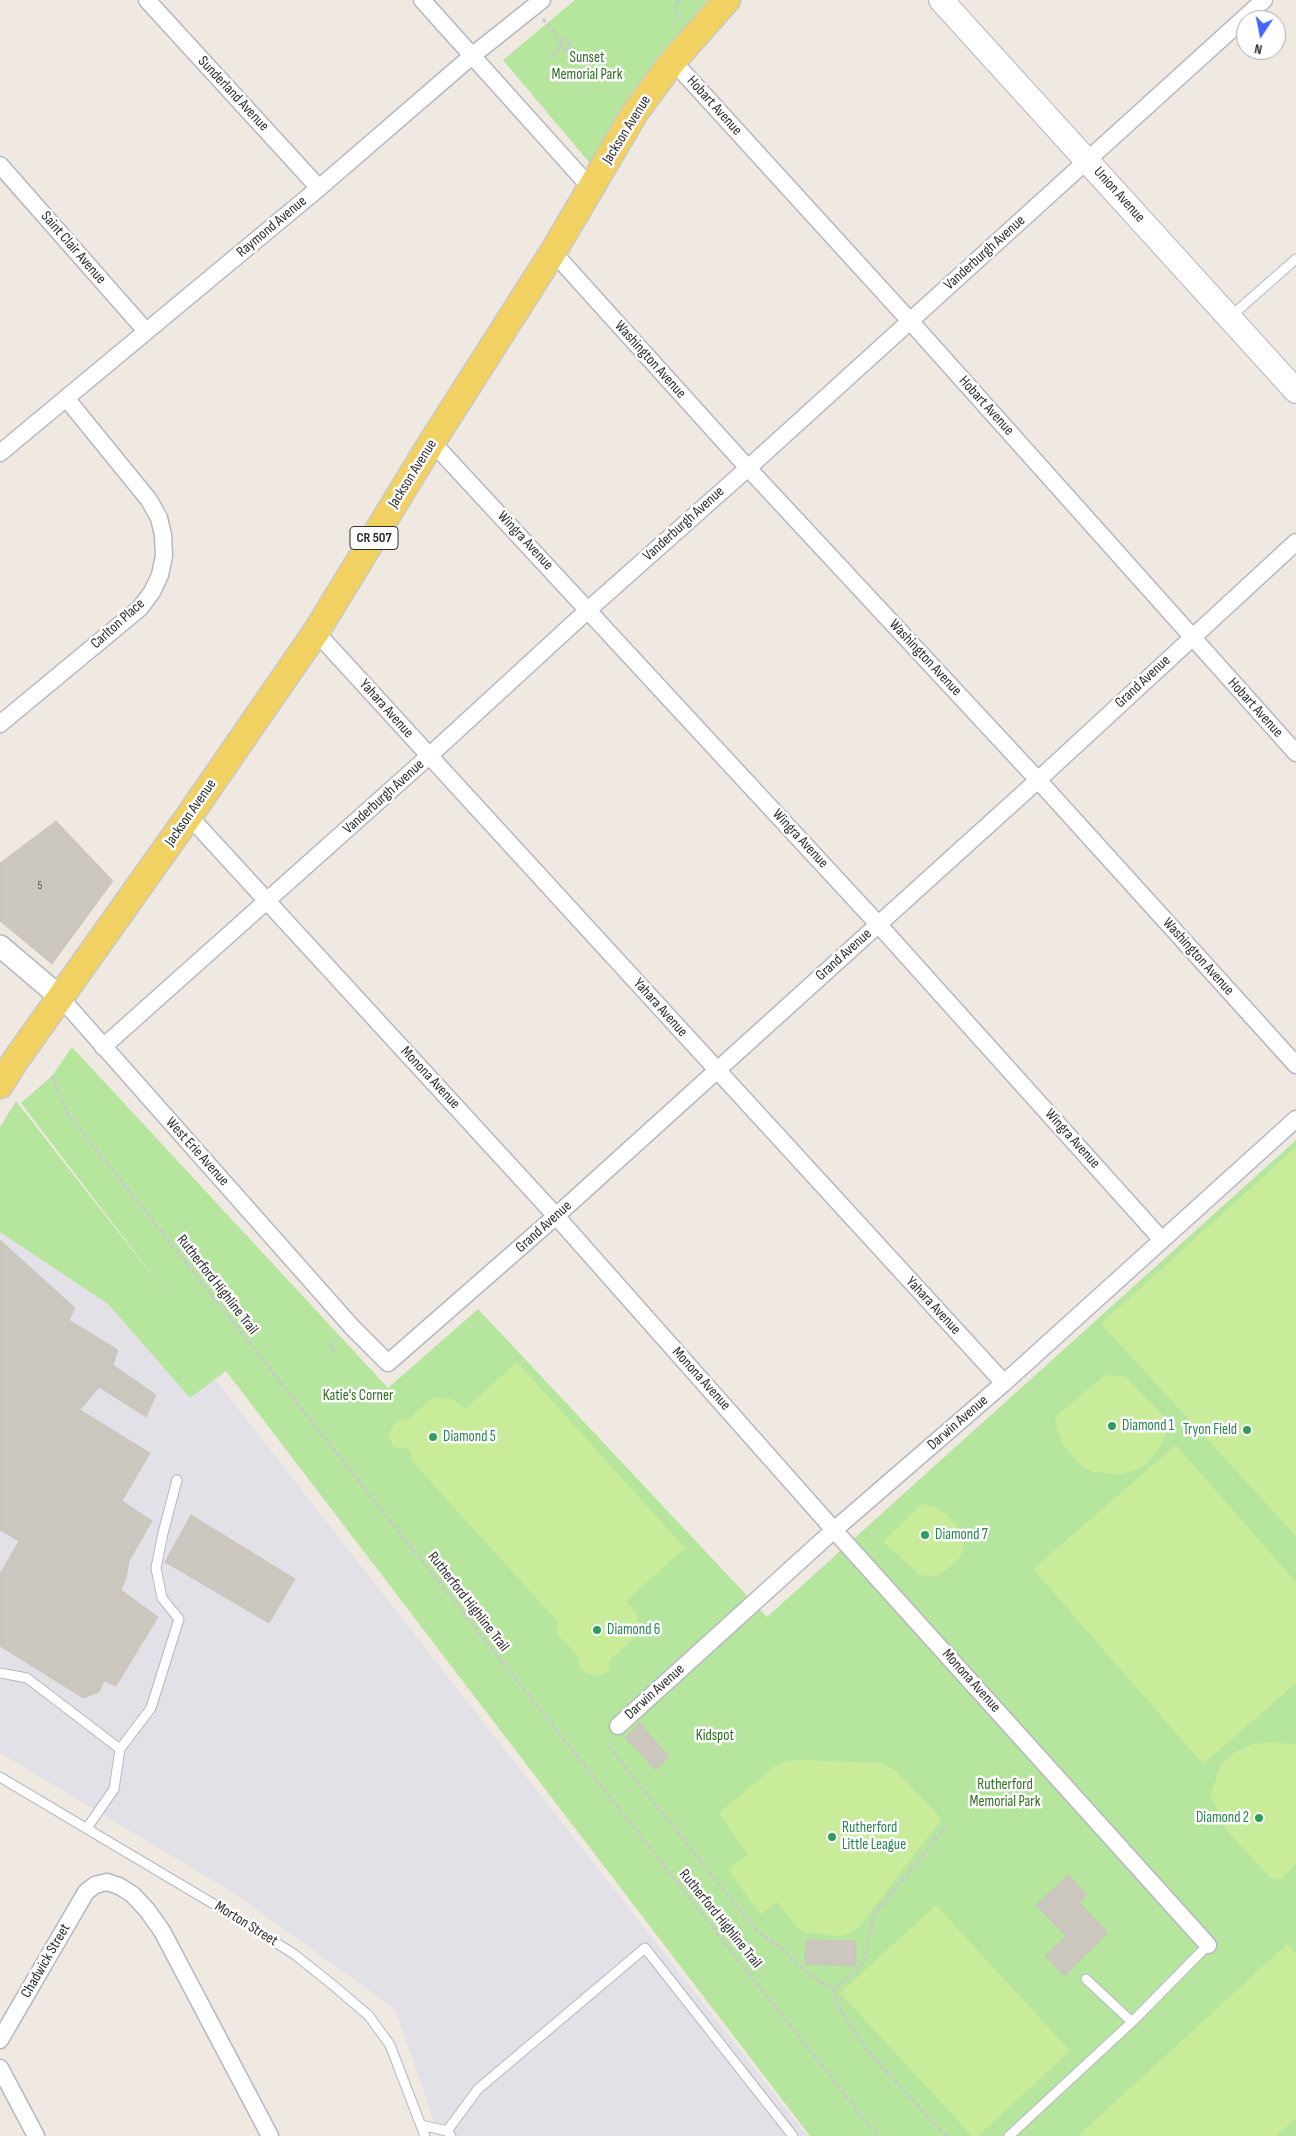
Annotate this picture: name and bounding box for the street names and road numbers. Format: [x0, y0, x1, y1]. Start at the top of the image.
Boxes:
street label: Sunderland Avenue [194, 53, 272, 135]
street label: Hobart Avenue [683, 73, 745, 139]
street label: Jackson Avenue [599, 92, 655, 168]
street label: Union Avenue [1089, 164, 1149, 226]
street label: Raymond Avenue [233, 193, 311, 261]
street label: Saint Clair Avenue [37, 208, 109, 288]
street label: Vanderburgh Avenue [941, 212, 1029, 294]
street label: Washington Avenue [610, 317, 690, 403]
street label: Hobart Avenue [955, 373, 1017, 439]
street label: Jackson Avenue [385, 436, 441, 512]
street label: Vanderburgh Avenue [640, 483, 728, 565]
street label: Wingra Avenue [493, 508, 557, 574]
road number: CR 507 [350, 526, 398, 550]
street label: Carlton Place [87, 595, 149, 653]
street label: Washington Avenue [885, 616, 965, 700]
street label: Grand Avenue [1112, 652, 1174, 712]
street label: Hobart Avenue [1224, 675, 1286, 741]
street label: Yahara Avenue [355, 676, 417, 742]
street label: Vanderburgh Avenue [340, 756, 428, 838]
street label: Jackson Avenue [161, 776, 221, 850]
street label: Wingra Avenue [768, 806, 832, 872]
street label: Washington Avenue [1158, 914, 1238, 1000]
street label: Grand Avenue [812, 925, 876, 985]
street label: Yahara Avenue [629, 975, 691, 1041]
street label: Monona Avenue [396, 1043, 464, 1113]
street label: Wingra Avenue [1041, 1106, 1103, 1172]
street label: West Erie Avenue [161, 1114, 233, 1190]
street label: Grand Avenue [512, 1197, 576, 1257]
street label: Rutherford Highline Trail [172, 1232, 262, 1338]
street label: Yahara Avenue [902, 1273, 964, 1339]
street label: Monona Avenue [668, 1344, 734, 1414]
street label: Darwin Avenue [924, 1392, 992, 1454]
street label: Rutherford Highline Trail [423, 1549, 513, 1655]
street label: Monona Avenue [938, 1646, 1004, 1716]
street label: Darwin Avenue [621, 1660, 689, 1724]
street label: Rutherford Highline Trail [675, 1866, 765, 1972]
street label: Morton Street [211, 1898, 281, 1950]
street label: Chadwick Street [18, 1921, 74, 2001]

